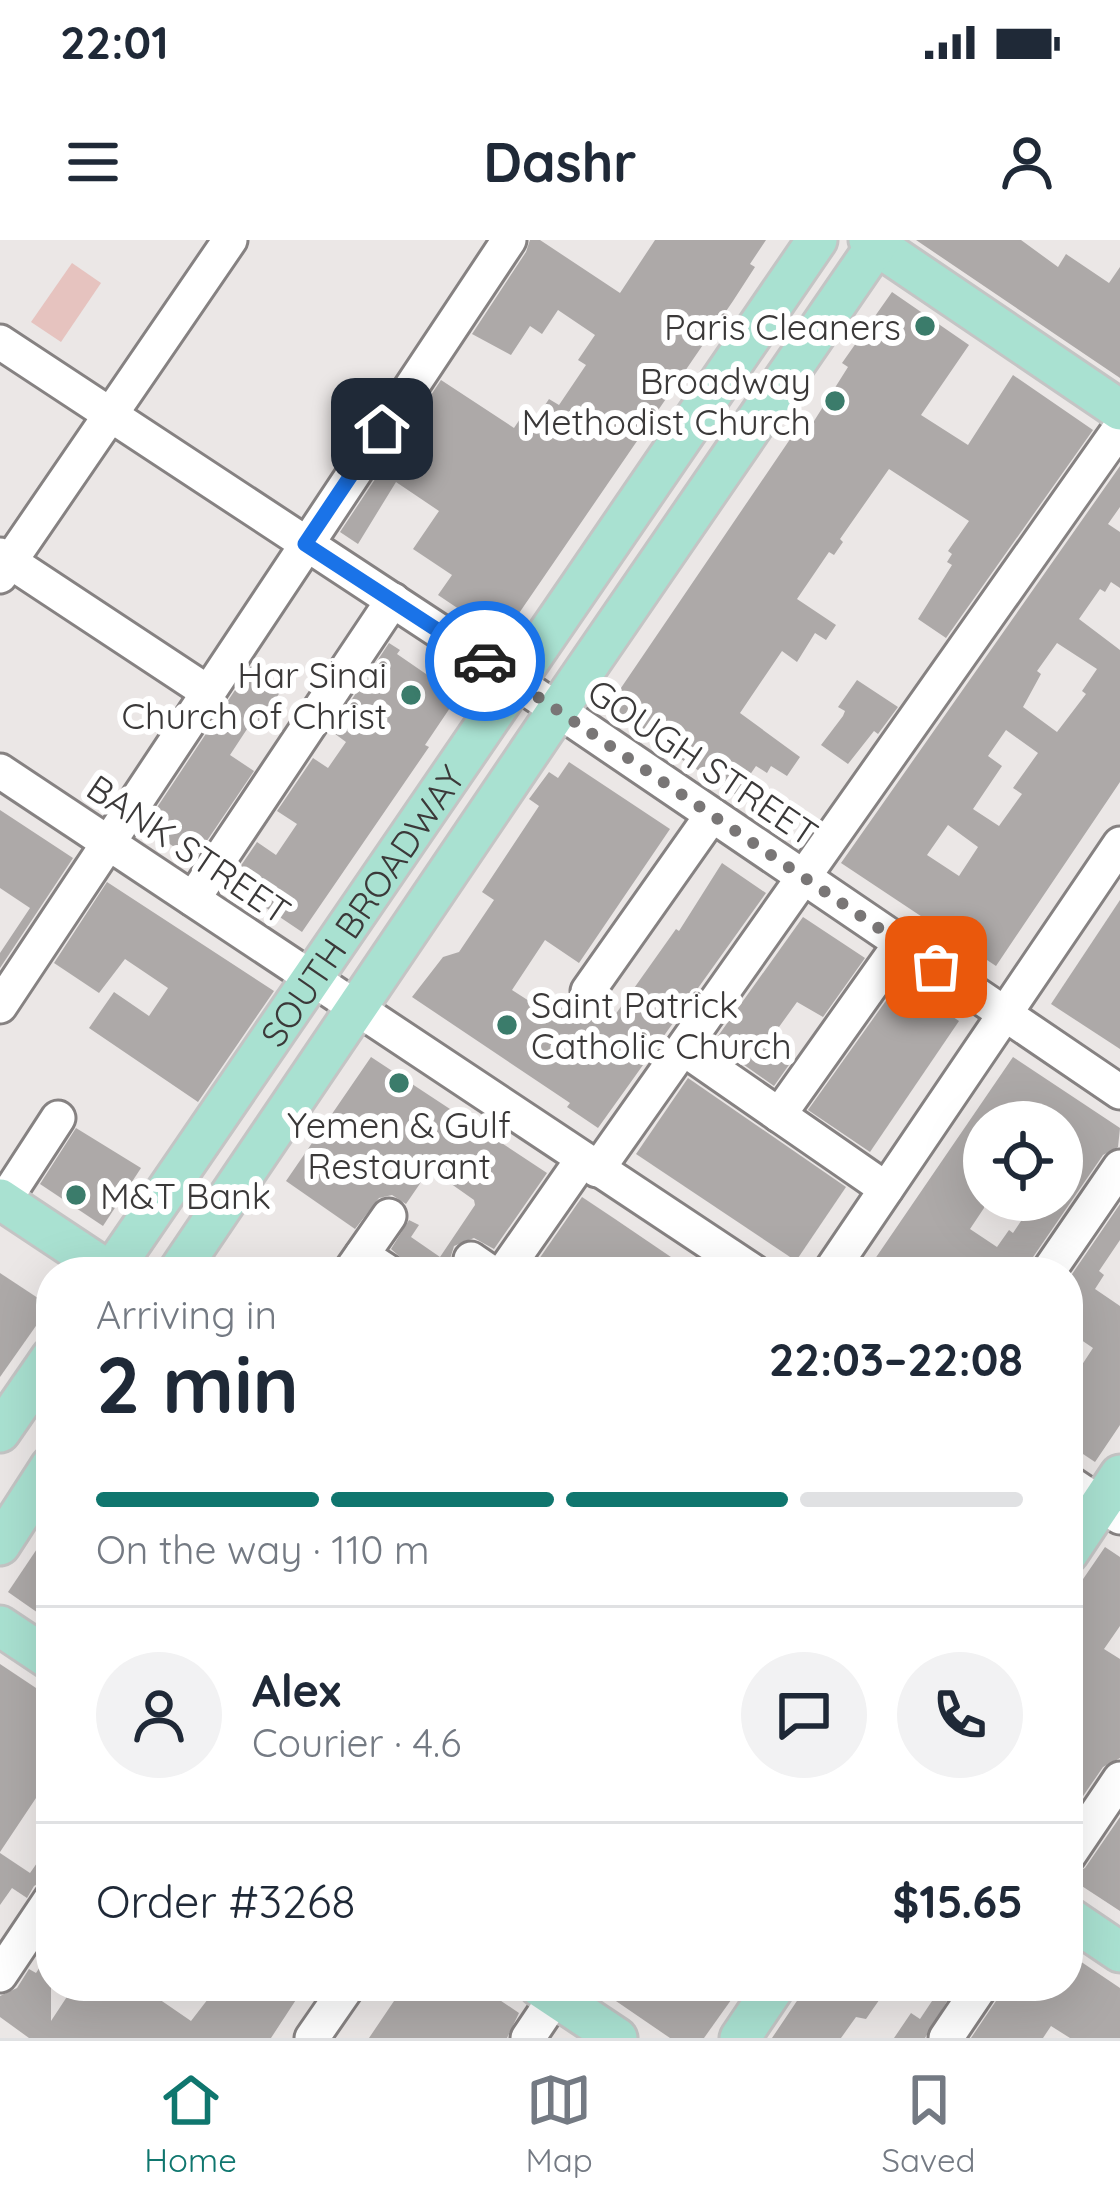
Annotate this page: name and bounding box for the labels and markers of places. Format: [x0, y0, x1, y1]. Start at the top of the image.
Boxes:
place label: Paris Cleaners [664, 304, 901, 349]
marker: Paris Cleaners [912, 313, 938, 339]
place label: Broadway Methodist Church [521, 358, 811, 444]
pin [331, 378, 433, 480]
marker: Broadway Methodist Church [822, 388, 848, 414]
place label: Har Sinai Church of Christ [121, 652, 387, 738]
marker: Har Sinai Church of Christ [398, 682, 424, 708]
pin [885, 916, 987, 1018]
place label: Saint Patrick Catholic Church [531, 982, 792, 1068]
marker: Saint Patrick Catholic Church [494, 1012, 520, 1038]
marker: Yemen & Gulf Restaurant [386, 1070, 412, 1096]
place label: Yemen & Gulf Restaurant [287, 1102, 511, 1188]
place label: M&T Bank [100, 1173, 271, 1218]
marker: M&T Bank [63, 1182, 89, 1208]

